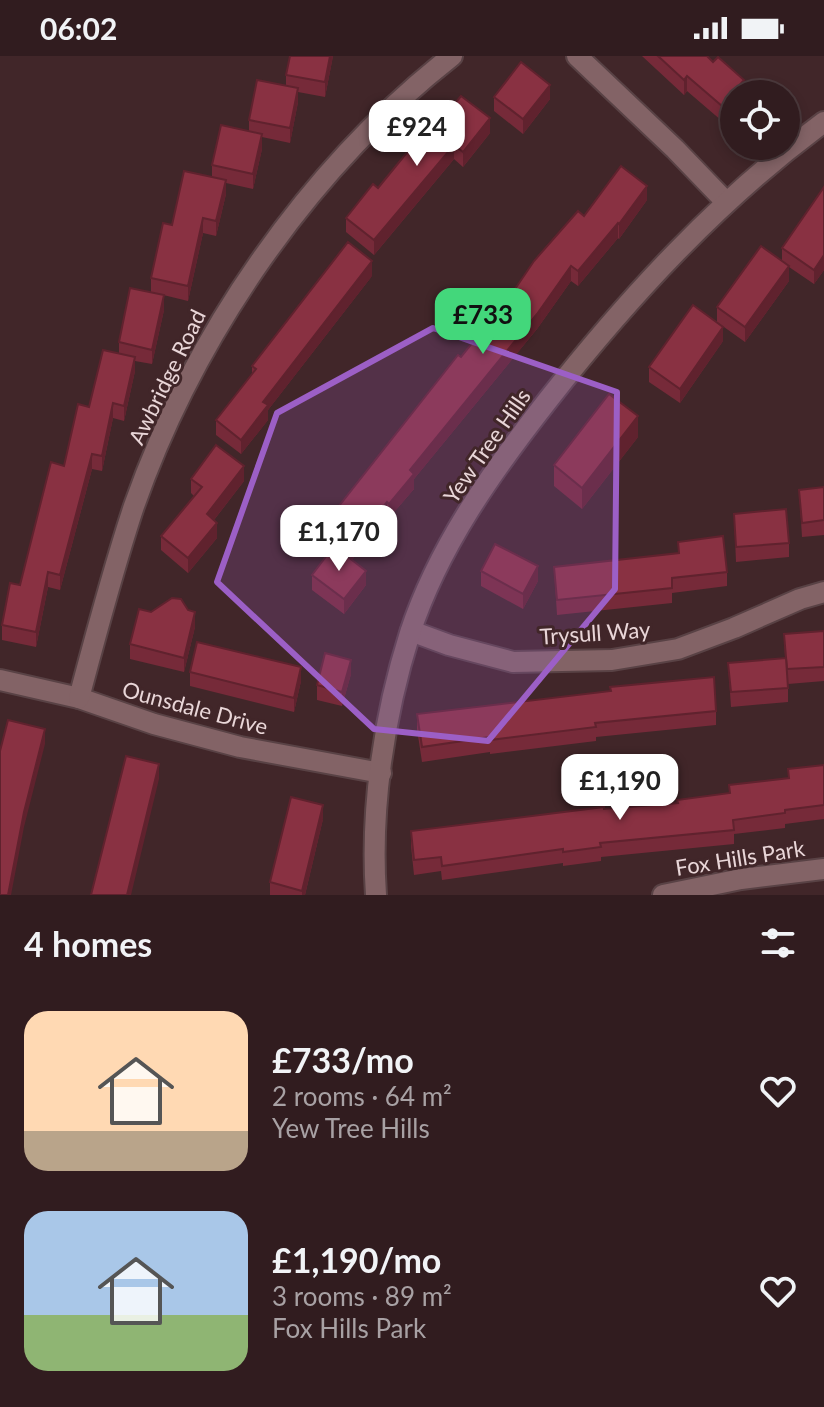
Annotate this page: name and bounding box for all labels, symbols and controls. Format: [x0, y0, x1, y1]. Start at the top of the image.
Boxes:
text: 06:02 [40, 10, 117, 46]
map controls [720, 80, 800, 160]
button: locate [720, 80, 800, 160]
pin: £924 [370, 100, 464, 168]
text: £924 [387, 110, 447, 142]
pin: £733 [436, 288, 530, 356]
text: £733 [453, 298, 513, 330]
street label: Awbridge Road [122, 305, 211, 449]
street label: Yew Tree Hills [437, 383, 536, 508]
pin: £1,170 [274, 505, 404, 573]
text: £1,170 [298, 515, 380, 547]
street label: Trysull Way [539, 615, 652, 650]
street label: Ounsdale Drive [119, 675, 271, 740]
pin: £1,190 [555, 754, 685, 822]
text: £1,190 [579, 764, 661, 796]
street label: Fox Hills Park [673, 834, 807, 881]
icon: filters [756, 921, 800, 965]
text: 4 homes [24, 923, 152, 964]
text: £733/mo [272, 1039, 414, 1080]
icon: home [88, 1043, 184, 1139]
icon: heart [756, 1069, 800, 1113]
text: 2 rooms · 64 m² [272, 1080, 452, 1112]
text: Yew Tree Hills [272, 1112, 430, 1144]
text: £1,190/mo [272, 1239, 441, 1280]
icon: home [88, 1243, 184, 1339]
icon: heart [756, 1269, 800, 1313]
text: 3 rooms · 89 m² [272, 1280, 452, 1312]
text: Fox Hills Park [272, 1312, 426, 1344]

